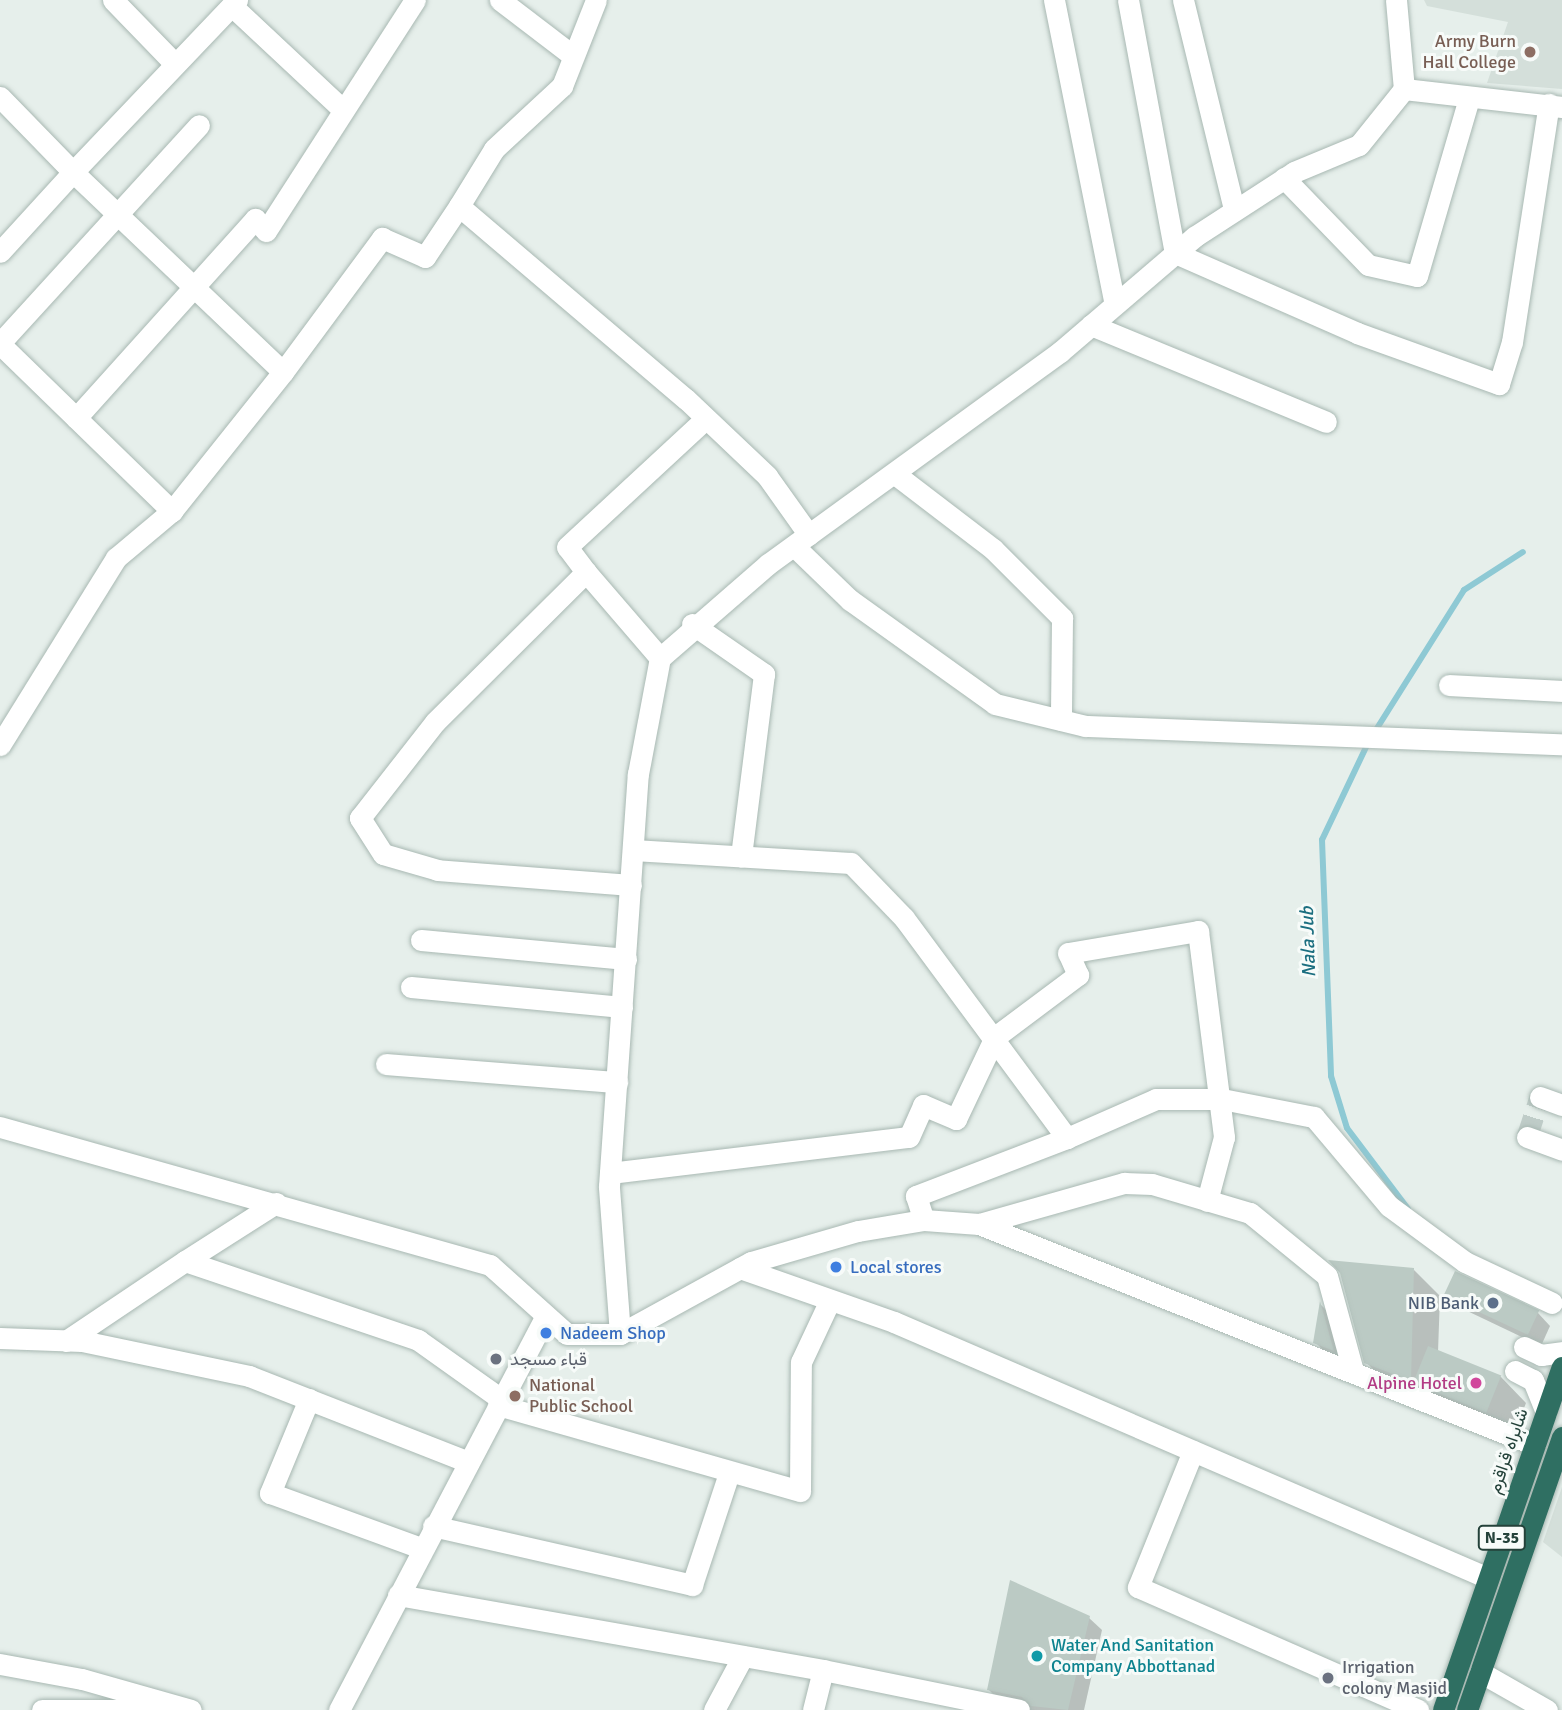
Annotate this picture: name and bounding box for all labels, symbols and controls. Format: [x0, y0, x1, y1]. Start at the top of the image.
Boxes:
place label: Army Burn Hall College [1423, 31, 1516, 74]
marker: Army Burn Hall College [1522, 44, 1538, 60]
water label: Nala Jub [1296, 906, 1322, 978]
place label: Local stores [850, 1256, 942, 1278]
marker: Local stores [828, 1259, 844, 1275]
place label: NIB Bank [1408, 1292, 1479, 1314]
marker: NIB Bank [1485, 1295, 1501, 1311]
place label: Nadeem Shop [560, 1322, 666, 1344]
marker: Nadeem Shop [538, 1325, 554, 1341]
place label: قباء مسجد [510, 1348, 587, 1370]
marker: قباء مسجد [488, 1351, 504, 1367]
place label: Alpine Hotel [1367, 1372, 1462, 1394]
place label: National Public School [529, 1375, 633, 1418]
marker: Alpine Hotel [1468, 1375, 1484, 1391]
marker: National Public School [507, 1388, 523, 1404]
street label: شاہراہ قراقرم [1483, 1405, 1533, 1497]
road number: N-35 [1478, 1526, 1526, 1550]
place label: Water And Sanitation Company Abbottanad [1051, 1635, 1215, 1678]
marker: Water And Sanitation Company Abbottanad [1029, 1648, 1045, 1664]
place label: Irrigation colony Masjid [1342, 1657, 1447, 1700]
marker: Irrigation colony Masjid [1320, 1670, 1336, 1686]

